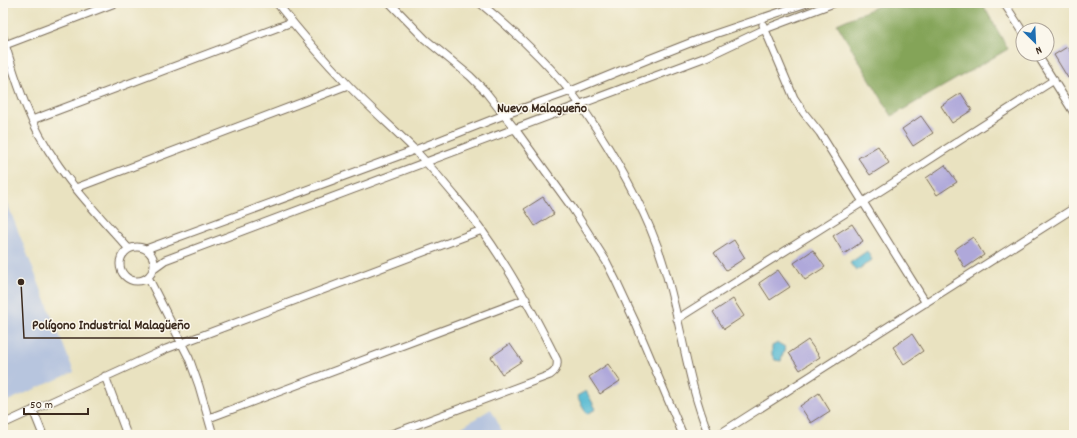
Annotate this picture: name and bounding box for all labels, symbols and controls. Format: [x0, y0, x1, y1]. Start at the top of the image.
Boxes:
north arrow [1015, 22, 1055, 62]
text: N [1032, 41, 1044, 58]
district label: Nuevo Malagueño [497, 99, 587, 119]
callout: Polígono Industrial Malagüeño [24, 312, 198, 338]
text: Polígono Industrial Malagüeño [32, 316, 190, 336]
scale bar [24, 390, 88, 416]
text: 50 m [30, 397, 53, 414]

